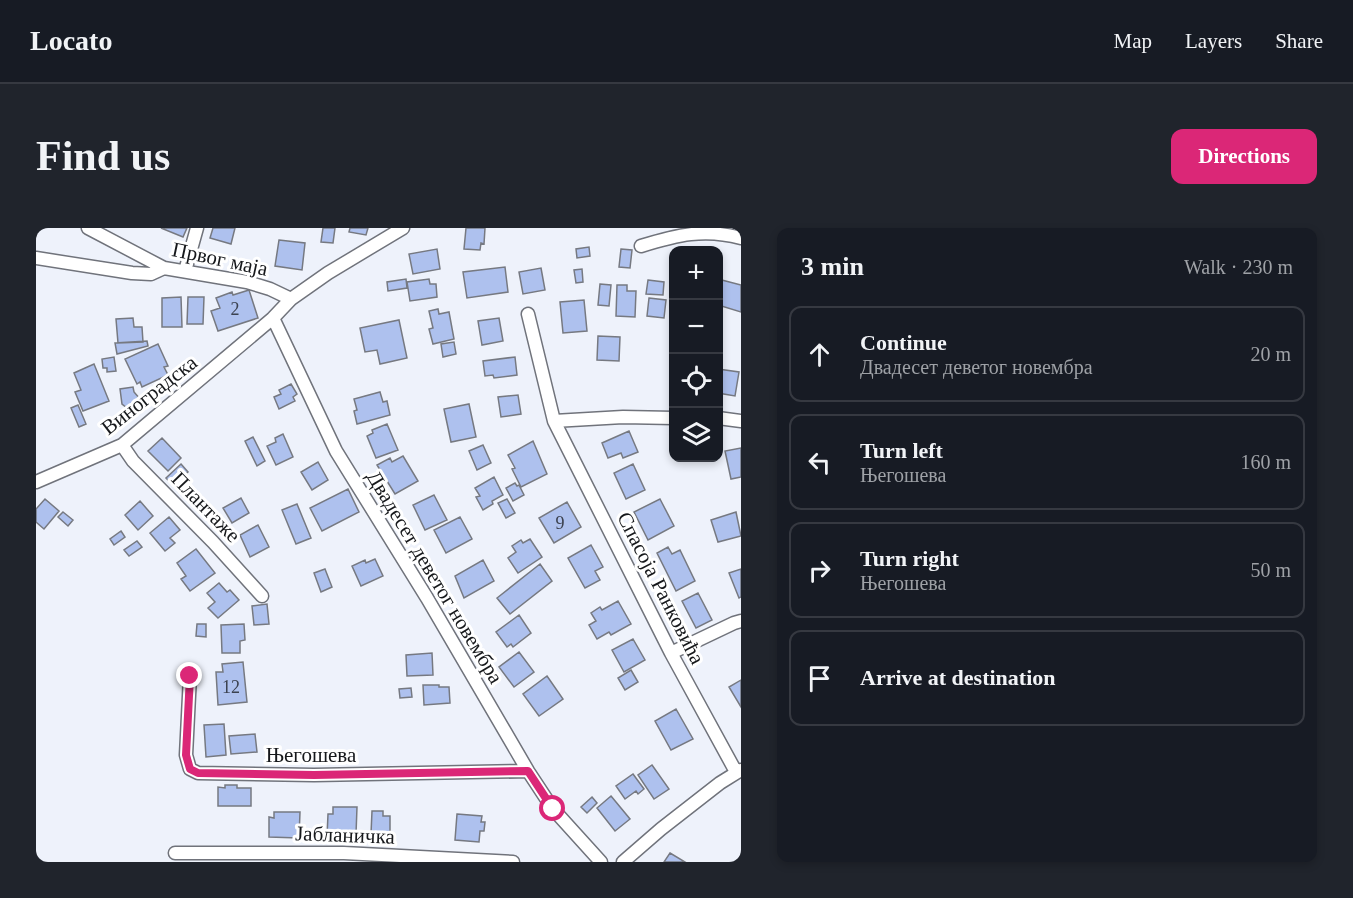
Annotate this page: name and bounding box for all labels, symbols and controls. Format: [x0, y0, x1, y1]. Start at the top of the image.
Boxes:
text: Locato [30, 25, 112, 56]
text: Map [1114, 29, 1152, 53]
text: Layers [1185, 29, 1242, 53]
text: Share [1275, 29, 1323, 53]
button: Directions [1171, 129, 1317, 184]
text: Find us [36, 133, 170, 179]
street label: Првог маја [170, 237, 271, 281]
map controls [669, 246, 723, 462]
button: + [669, 246, 723, 300]
text: 3 min [801, 252, 864, 281]
text: Walk · 230 m [1184, 256, 1293, 278]
house number: 2 [231, 299, 240, 319]
button: − [669, 300, 723, 354]
text: Continue [860, 330, 947, 355]
icon: ahead [803, 338, 836, 371]
text: 20 m [1250, 343, 1291, 365]
street label: Виноградска [96, 350, 202, 440]
button: locate [669, 354, 723, 408]
text: Двадесет деветог новембра [860, 356, 1093, 378]
button: layers [669, 408, 723, 462]
text: Turn left [860, 438, 943, 463]
icon: left [803, 446, 836, 479]
text: 160 m [1240, 451, 1291, 473]
text: Његошева [860, 464, 946, 486]
street label: Двадесет деветог новембра [362, 466, 509, 688]
street label: Плантаже [167, 467, 245, 547]
street label: Спасоја Ранковића [612, 508, 710, 669]
house number: 9 [556, 513, 565, 533]
text: Turn right [860, 546, 959, 571]
icon: right [803, 554, 836, 587]
text: 50 m [1250, 559, 1291, 581]
text: Његошева [860, 572, 946, 594]
route end [176, 662, 202, 688]
icon: arrive [803, 662, 836, 695]
text: Arrive at destination [860, 665, 1056, 690]
house number: 12 [222, 677, 240, 697]
street label: Његошева [266, 743, 357, 767]
route start [539, 795, 565, 821]
street label: Јабланичка [295, 821, 396, 849]

